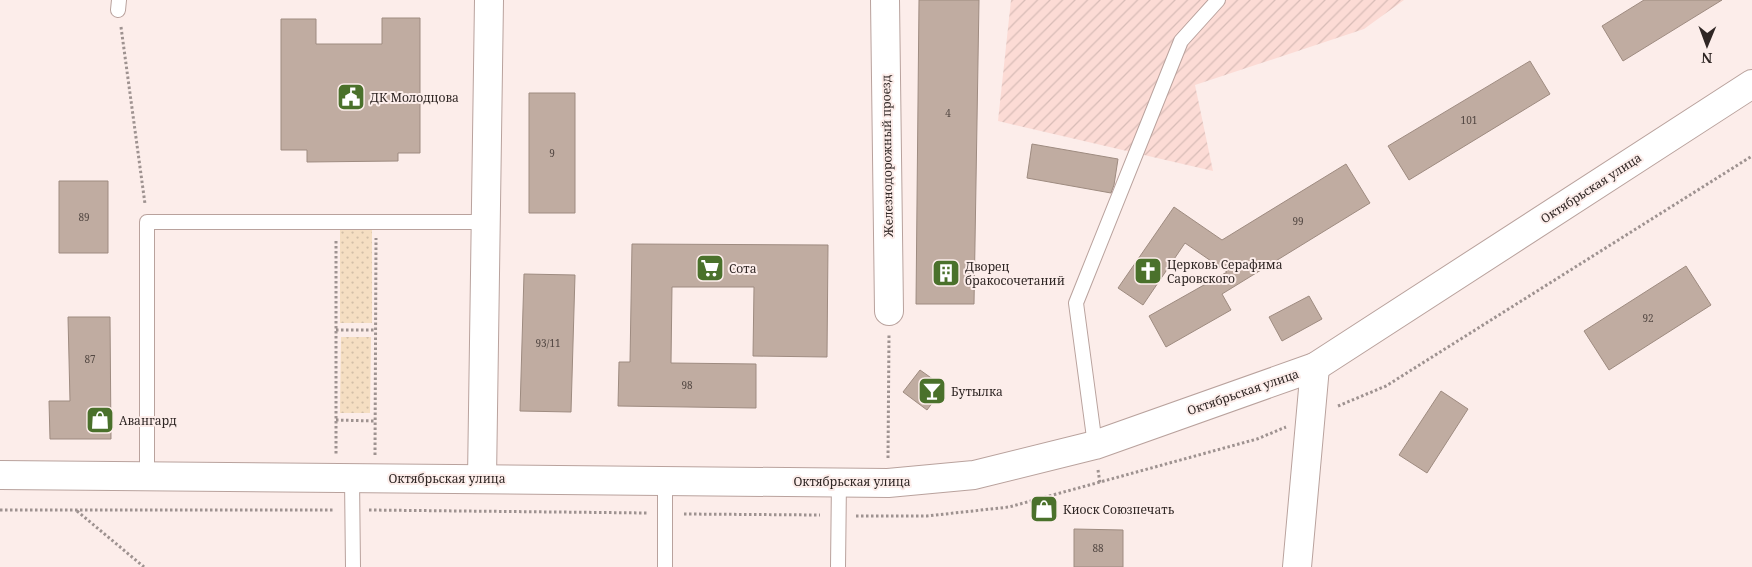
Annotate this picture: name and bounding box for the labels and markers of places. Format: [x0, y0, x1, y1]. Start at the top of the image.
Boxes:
public building icon: ДК Молодцова [336, 82, 366, 112]
place label: ДК Молодцова [370, 89, 459, 106]
supermarket icon: Сота [695, 253, 725, 283]
church icon: Церковь Серафима Саровского [1133, 256, 1163, 286]
place label: Церковь Серафима Саровского [1167, 256, 1283, 287]
building icon: Дворец бракосочетаний [931, 258, 961, 288]
place label: Дворец бракосочетаний [965, 258, 1065, 289]
place label: Сота [729, 260, 757, 277]
bar icon: Бутылка [917, 376, 947, 406]
place label: Бутылка [951, 383, 1003, 400]
shop icon: Авангард [85, 405, 115, 435]
place label: Авангард [119, 412, 177, 429]
shop icon: Киоск Союзпечать [1029, 494, 1059, 524]
place label: Киоск Союзпечать [1063, 501, 1175, 518]

